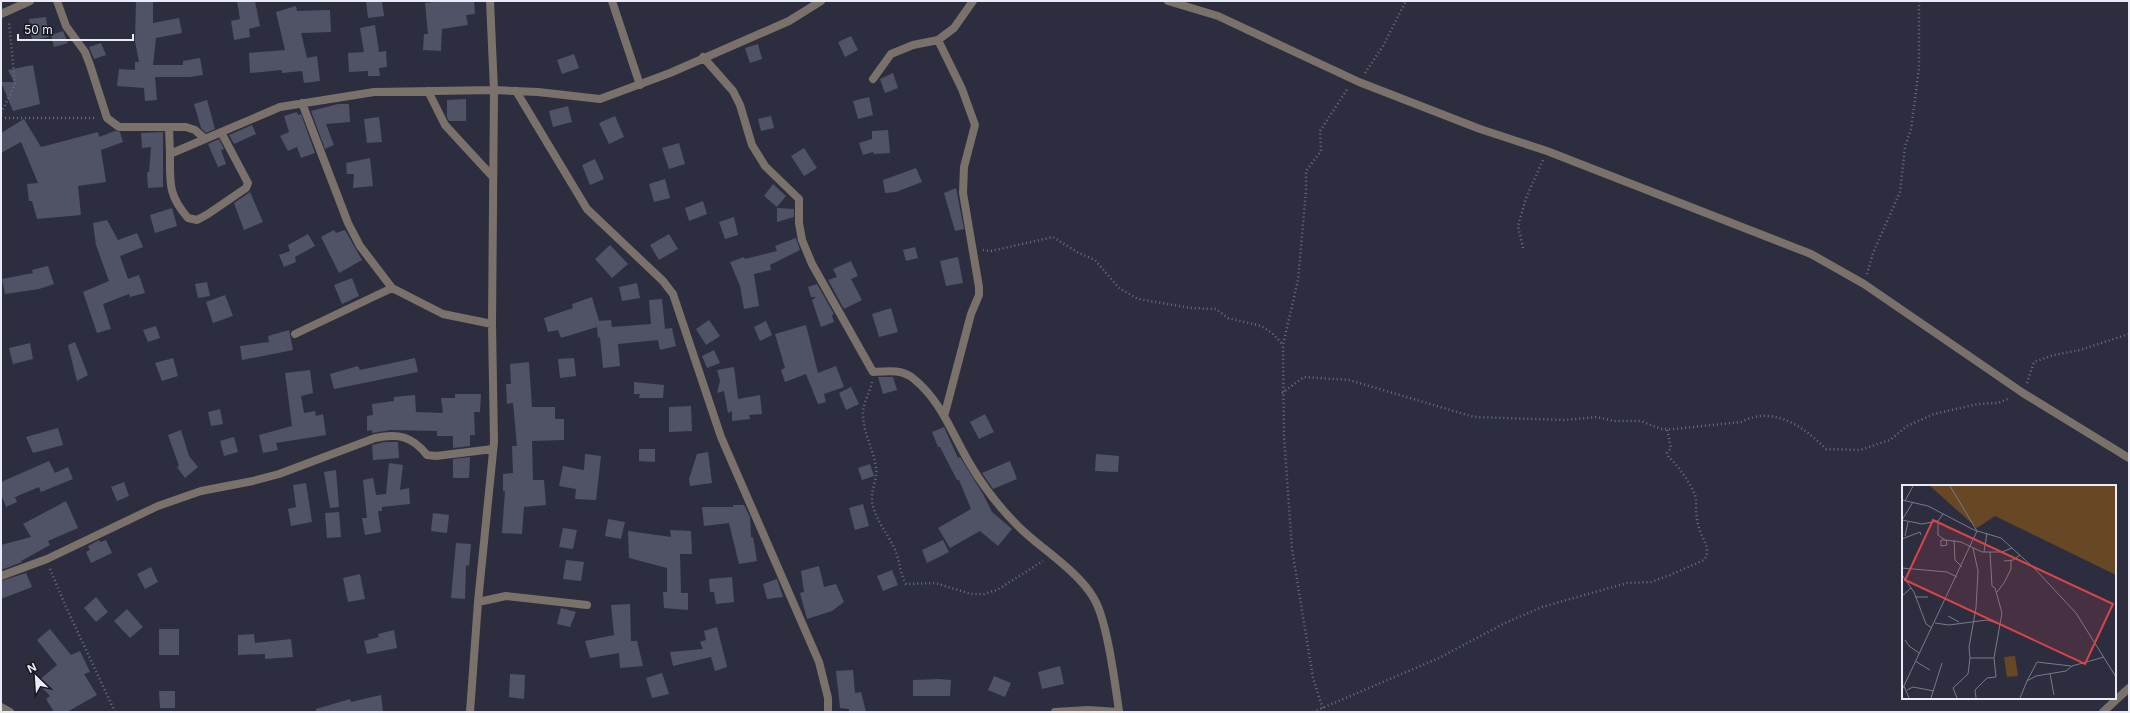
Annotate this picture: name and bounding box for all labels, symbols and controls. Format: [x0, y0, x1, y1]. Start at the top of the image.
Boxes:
scale bar [18, 16, 133, 42]
text: 50 m [24, 22, 53, 37]
inset map [1902, 485, 2116, 699]
north arrow [16, 657, 56, 697]
text: N [25, 660, 39, 676]

